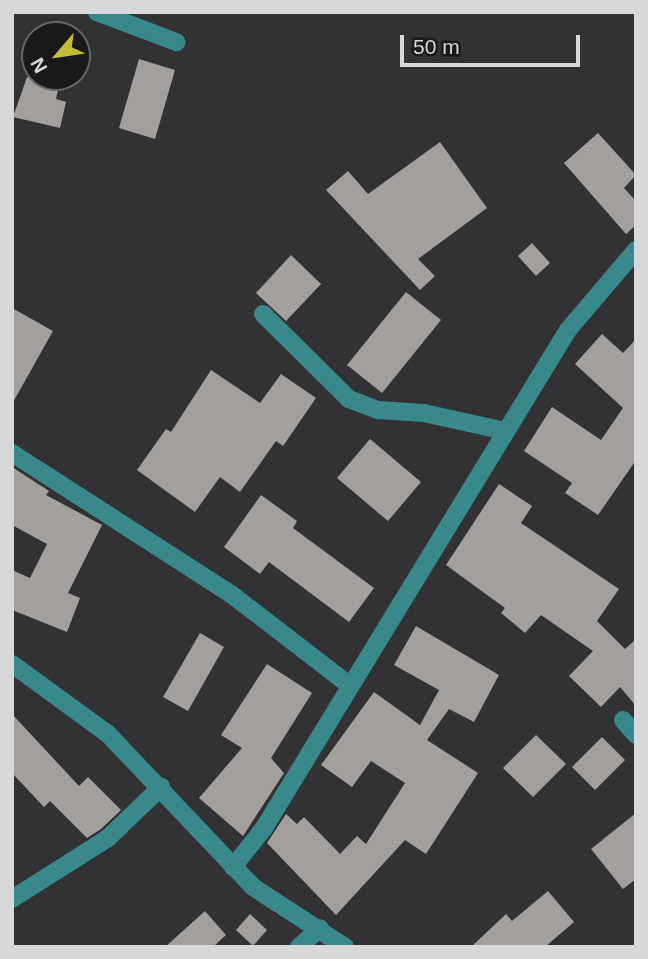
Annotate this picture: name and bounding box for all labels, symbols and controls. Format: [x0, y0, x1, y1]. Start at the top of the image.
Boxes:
north arrow [21, 21, 91, 91]
scale bar [403, 21, 583, 65]
text: 50 m [413, 35, 460, 58]
text: N [26, 54, 51, 77]

